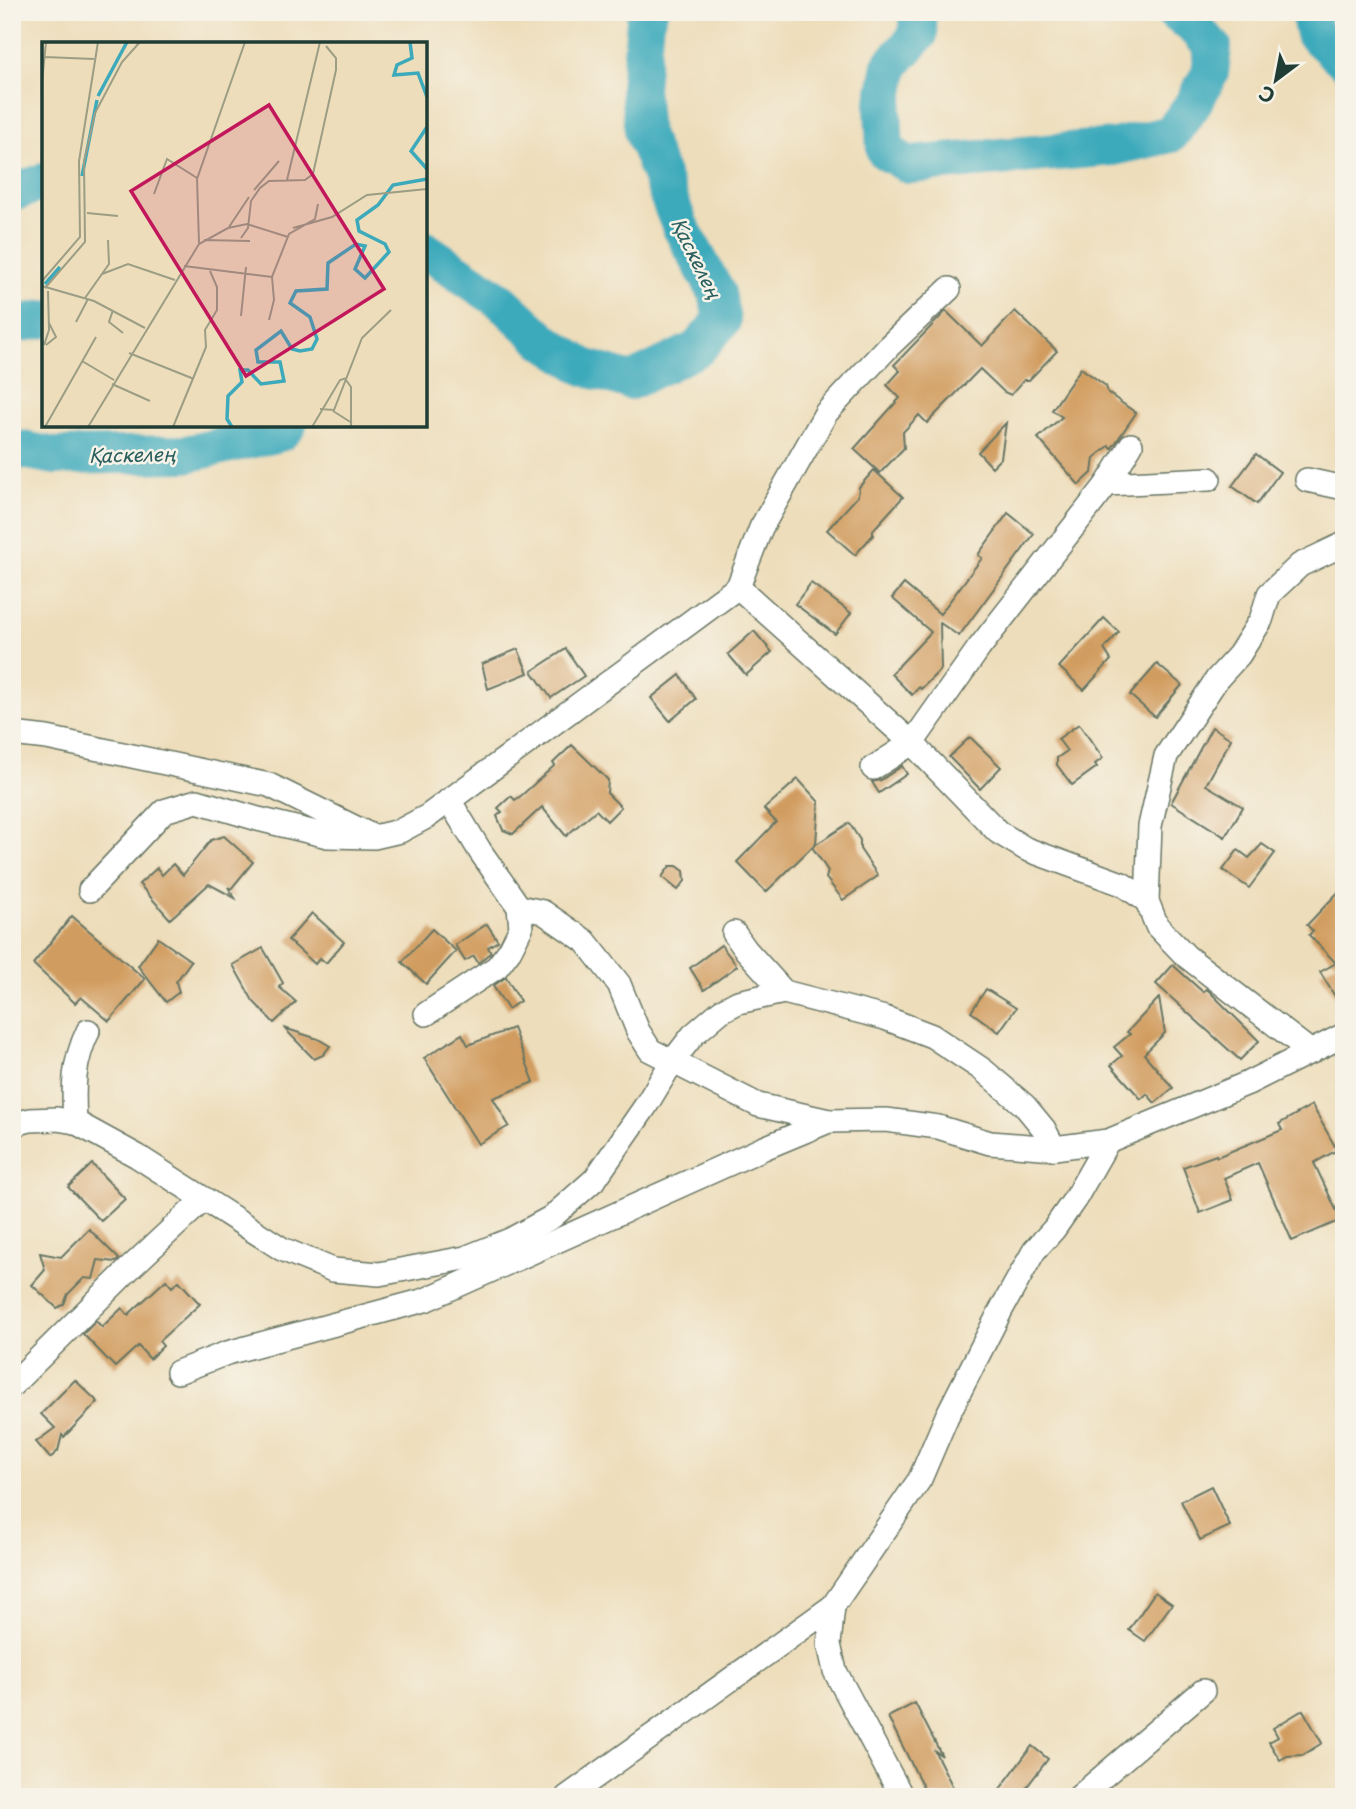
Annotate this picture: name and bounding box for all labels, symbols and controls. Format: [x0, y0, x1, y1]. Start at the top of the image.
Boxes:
inset map [42, 42, 427, 427]
north arrow [1240, 46, 1310, 116]
text: С [1253, 80, 1280, 111]
water label: Қаскелең [665, 213, 729, 304]
water label: Қаскелең [88, 439, 177, 469]

